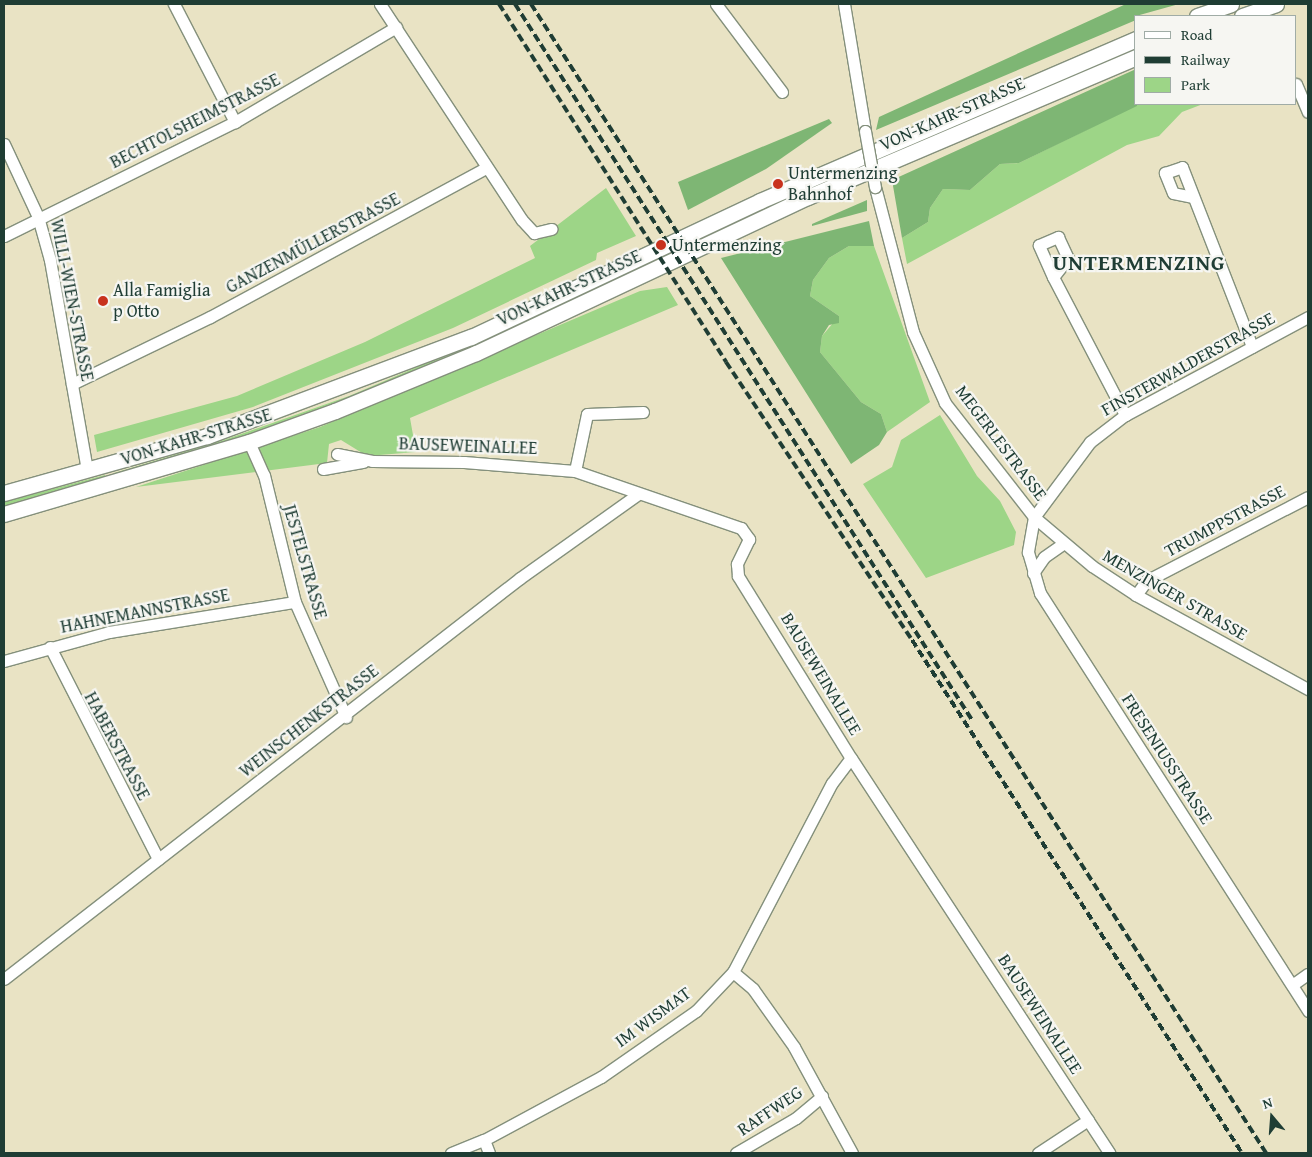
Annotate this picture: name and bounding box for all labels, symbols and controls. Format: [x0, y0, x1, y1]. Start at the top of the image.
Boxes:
legend [1134, 15, 1297, 105]
text: Road [1181, 24, 1212, 45]
text: Railway [1181, 49, 1230, 70]
street label: BECHTOLSHEIMSTRASSE [106, 69, 284, 173]
street label: VON-KAHR-STRASSE [876, 72, 1028, 156]
text: Park [1181, 74, 1210, 95]
place label: Untermenzing Bahnhof [788, 163, 897, 205]
marker: Untermenzing Bahnhof [772, 178, 784, 190]
street label: GANZENMÜLLERSTRASSE [222, 188, 404, 298]
street label: WILLI-WIEN-STRASSE [46, 217, 98, 383]
place label: Untermenzing [672, 234, 781, 256]
marker: Untermenzing [654, 238, 668, 252]
street label: VON-KAHR-STRASSE [493, 245, 645, 331]
district label: UNTERMENZING [1051, 250, 1227, 276]
place label: Alla Famiglia p Otto [113, 280, 210, 322]
marker: Alla Famiglia p Otto [97, 295, 109, 307]
street label: FINSTERWALDERSTRASSE [1098, 307, 1278, 421]
street label: MEGERLESTRASSE [951, 381, 1051, 505]
street label: VON-KAHR-STRASSE [118, 404, 274, 470]
street label: BAUSEWEINALLEE [398, 433, 538, 459]
street label: TRUMPPSTRASSE [1161, 480, 1289, 562]
street label: JESTELSTRASSE [278, 502, 332, 622]
street label: MENZINGER STRASSE [1099, 545, 1251, 645]
street label: HAHNEMANNSTRASSE [59, 584, 231, 638]
street label: BAUSEWEINALLEE [776, 609, 866, 739]
street label: WEINSCHENKSTRASSE [235, 660, 383, 782]
street label: HABERSTRASSE [79, 688, 155, 804]
street label: FRESENIUSSTRASSE [1117, 690, 1217, 828]
street label: BAUSEWEINALLEE [993, 950, 1087, 1078]
street label: IM WISMAT [611, 982, 695, 1052]
street label: RAFFWEG [733, 1081, 807, 1141]
north arrow [1247, 1092, 1297, 1142]
text: N [1260, 1092, 1275, 1114]

